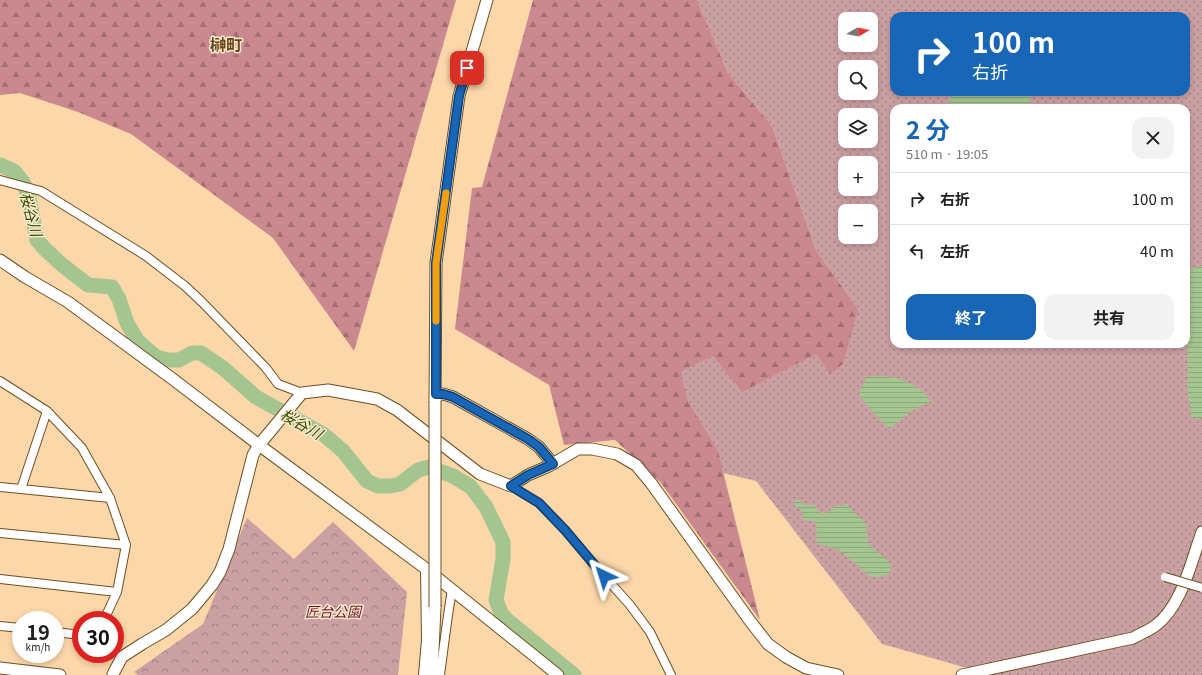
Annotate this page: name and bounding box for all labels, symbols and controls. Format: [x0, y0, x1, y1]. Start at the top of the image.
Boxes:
north arrow [838, 12, 878, 52]
map controls [838, 12, 878, 244]
text: 100 m [972, 21, 1055, 61]
icon: right [906, 28, 958, 80]
district label: 榊町 [210, 32, 242, 56]
pin [450, 51, 484, 85]
icon: arrive [456, 57, 478, 79]
text: 右折 [972, 58, 1008, 84]
button: search [838, 60, 878, 100]
button: layers [838, 108, 878, 148]
text: 2 分 [906, 111, 950, 146]
button: close [1132, 117, 1174, 159]
text: 510 m · 19:05 [906, 144, 988, 163]
button: + [838, 156, 878, 196]
icon: right [906, 188, 928, 210]
text: 右折 [940, 188, 970, 209]
text: 100 m [1132, 188, 1174, 209]
water label: 桜谷川 [16, 190, 48, 240]
button: − [838, 204, 878, 244]
icon: left [906, 240, 928, 262]
text: 左折 [940, 240, 970, 261]
text: 40 m [1140, 240, 1174, 261]
button: 終了 [906, 294, 1036, 340]
button: 共有 [1044, 294, 1174, 340]
water label: 桜谷川 [277, 403, 328, 444]
position arrow [583, 555, 625, 597]
park label: 匠台公園 [305, 601, 363, 621]
speed limit sign: 30 [72, 611, 124, 663]
text: 19 [26, 617, 50, 646]
text: km/h [26, 639, 50, 654]

